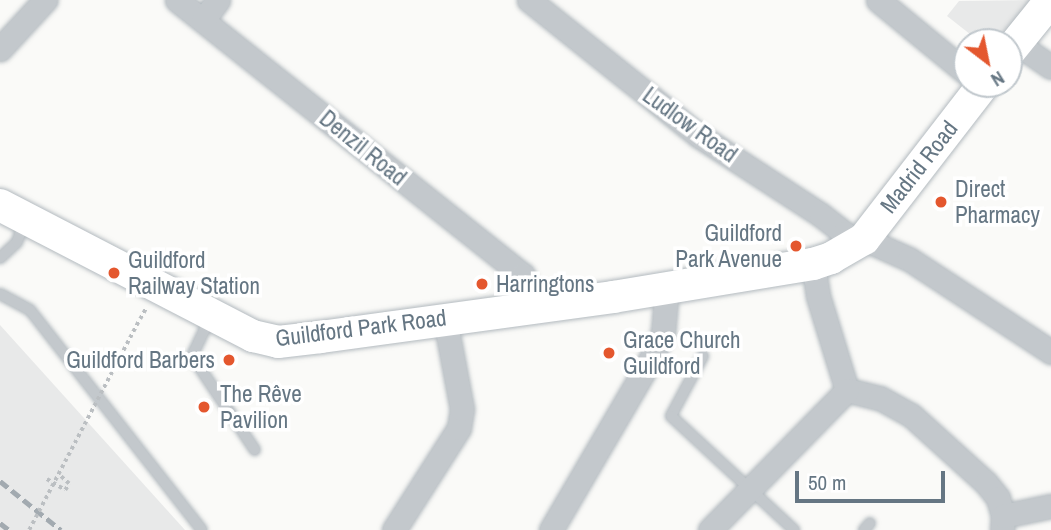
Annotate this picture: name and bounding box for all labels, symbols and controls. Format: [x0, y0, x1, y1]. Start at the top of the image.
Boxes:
north arrow [953, 28, 1023, 98]
text: N [986, 65, 1010, 93]
street label: Ludlow Road [637, 81, 743, 169]
street label: Denzil Road [314, 105, 412, 191]
street label: Madrid Road [875, 116, 963, 218]
place label: Direct Pharmacy [955, 175, 1040, 229]
marker: Direct Pharmacy [933, 194, 949, 210]
place label: Guildford Park Avenue [674, 219, 782, 273]
marker: Guildford Park Avenue [788, 238, 804, 254]
place label: Guildford Railway Station [128, 246, 260, 300]
marker: Guildford Railway Station [106, 265, 122, 281]
place label: Harringtons [496, 270, 595, 298]
marker: Harringtons [474, 276, 490, 292]
street label: Guildford Park Road [274, 304, 448, 352]
place label: Grace Church Guildford [623, 326, 740, 380]
marker: Grace Church Guildford [601, 345, 617, 361]
place label: Guildford Barbers [66, 346, 215, 374]
marker: Guildford Barbers [221, 352, 237, 368]
place label: The Rêve Pavilion [220, 380, 302, 434]
marker: The Rêve Pavilion [194, 397, 214, 417]
scale bar [799, 456, 950, 500]
text: 50 m [808, 468, 846, 497]

